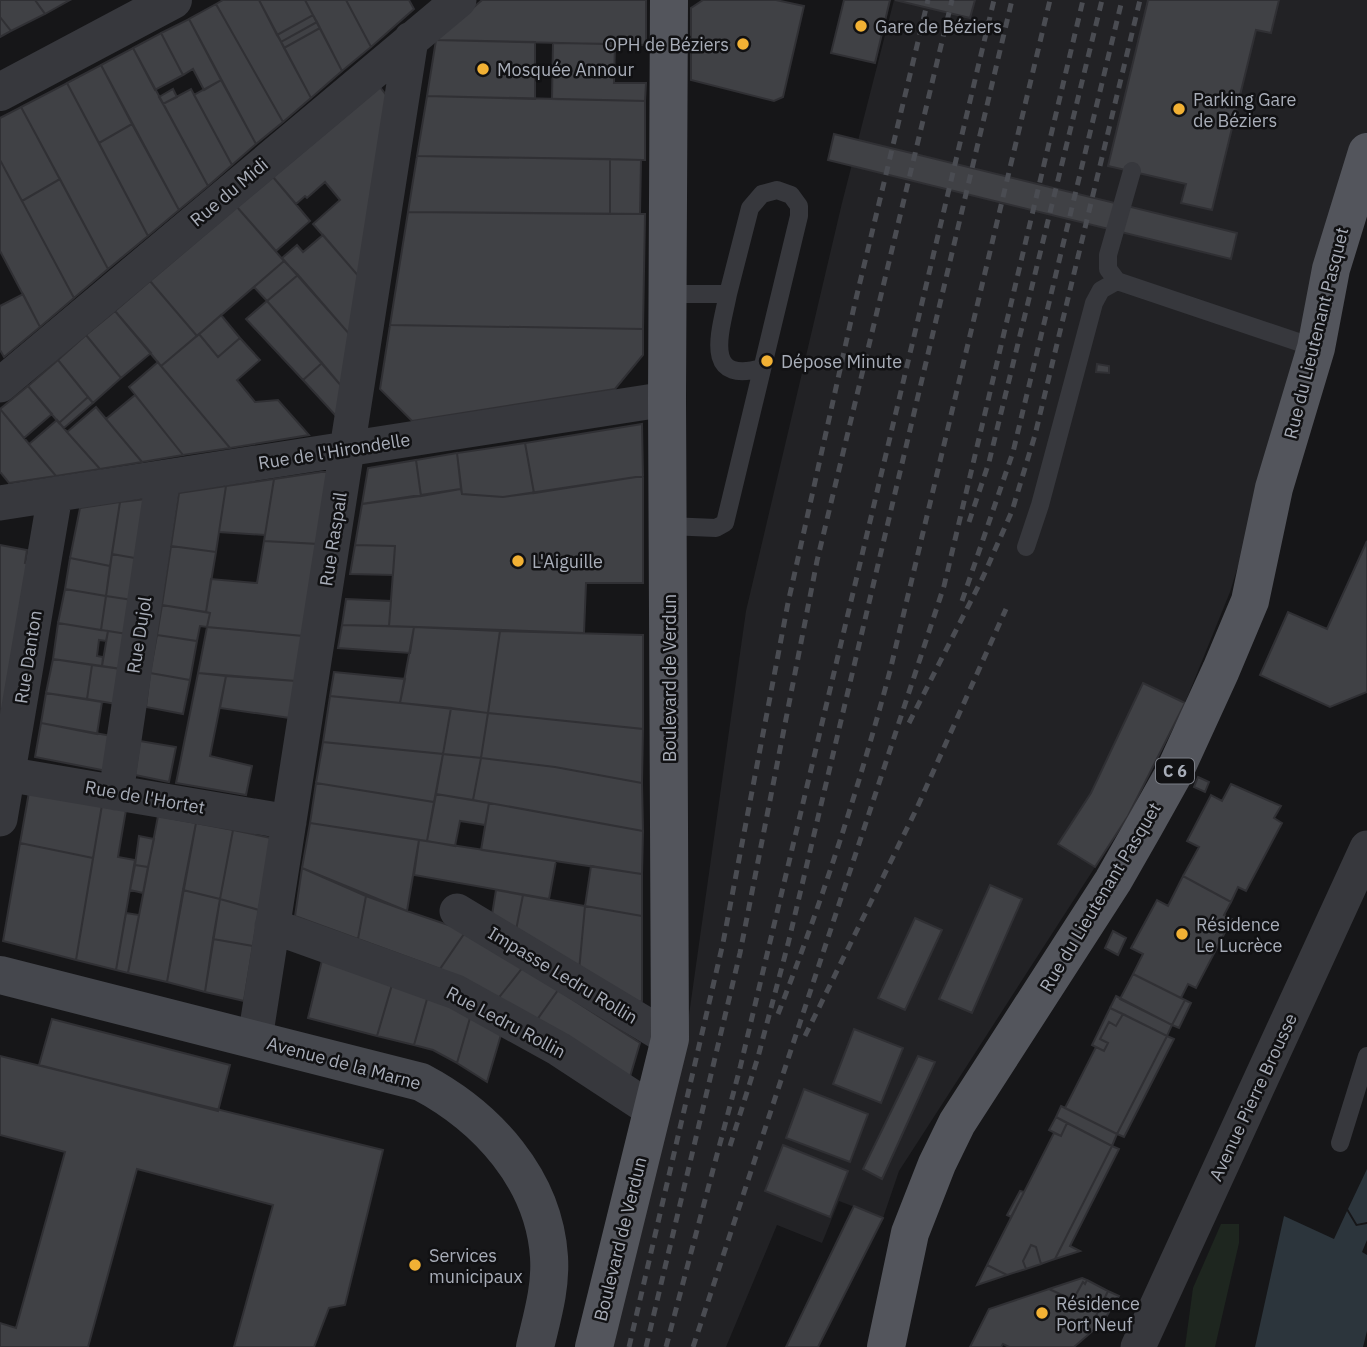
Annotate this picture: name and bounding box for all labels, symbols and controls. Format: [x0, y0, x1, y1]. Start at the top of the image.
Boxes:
place label: Gare de Béziers [875, 15, 1002, 38]
marker: Gare de Béziers [853, 18, 869, 34]
place label: OPH de Béziers [604, 33, 729, 56]
marker: OPH de Béziers [735, 36, 751, 52]
place label: Mosquée Annour [497, 58, 634, 81]
marker: Mosquée Annour [475, 61, 491, 77]
place label: Parking Gare de Béziers [1193, 88, 1297, 132]
marker: Parking Gare de Béziers [1171, 101, 1187, 117]
street label: Rue du Midi [185, 153, 273, 231]
street label: Rue du Lieutenant Pasquet [1279, 225, 1353, 441]
place label: Dépose Minute [781, 350, 902, 373]
marker: Dépose Minute [759, 353, 775, 369]
street label: Rue de l'Hirondelle [256, 428, 412, 474]
street label: Rue Raspail [314, 490, 352, 588]
place label: L'Aiguille [532, 550, 603, 573]
marker: L'Aiguille [510, 553, 526, 569]
street label: Boulevard de Verdun [658, 594, 681, 762]
street label: Rue Dujol [122, 595, 156, 675]
street label: Rue Danton [9, 609, 47, 705]
road number: C 6 [1156, 758, 1194, 784]
street label: Rue de l'Hortet [83, 775, 207, 819]
street label: Rue du Lieutenant Pasquet [1034, 798, 1166, 996]
place label: Résidence Le Lucrèce [1196, 913, 1282, 957]
street label: Impasse Ledru Rollin [484, 921, 642, 1029]
marker: Résidence Le Lucrèce [1174, 926, 1190, 942]
street label: Rue Ledru Rollin [442, 981, 570, 1063]
street label: Avenue Pierre Brousse [1204, 1009, 1302, 1185]
street label: Avenue de la Marne [264, 1031, 424, 1095]
street label: Boulevard de Verdun [588, 1154, 652, 1324]
place label: Services municipaux [429, 1244, 523, 1288]
marker: Services municipaux [407, 1257, 423, 1273]
place label: Résidence Port Neuf [1056, 1292, 1140, 1336]
marker: Résidence Port Neuf [1034, 1305, 1050, 1321]

